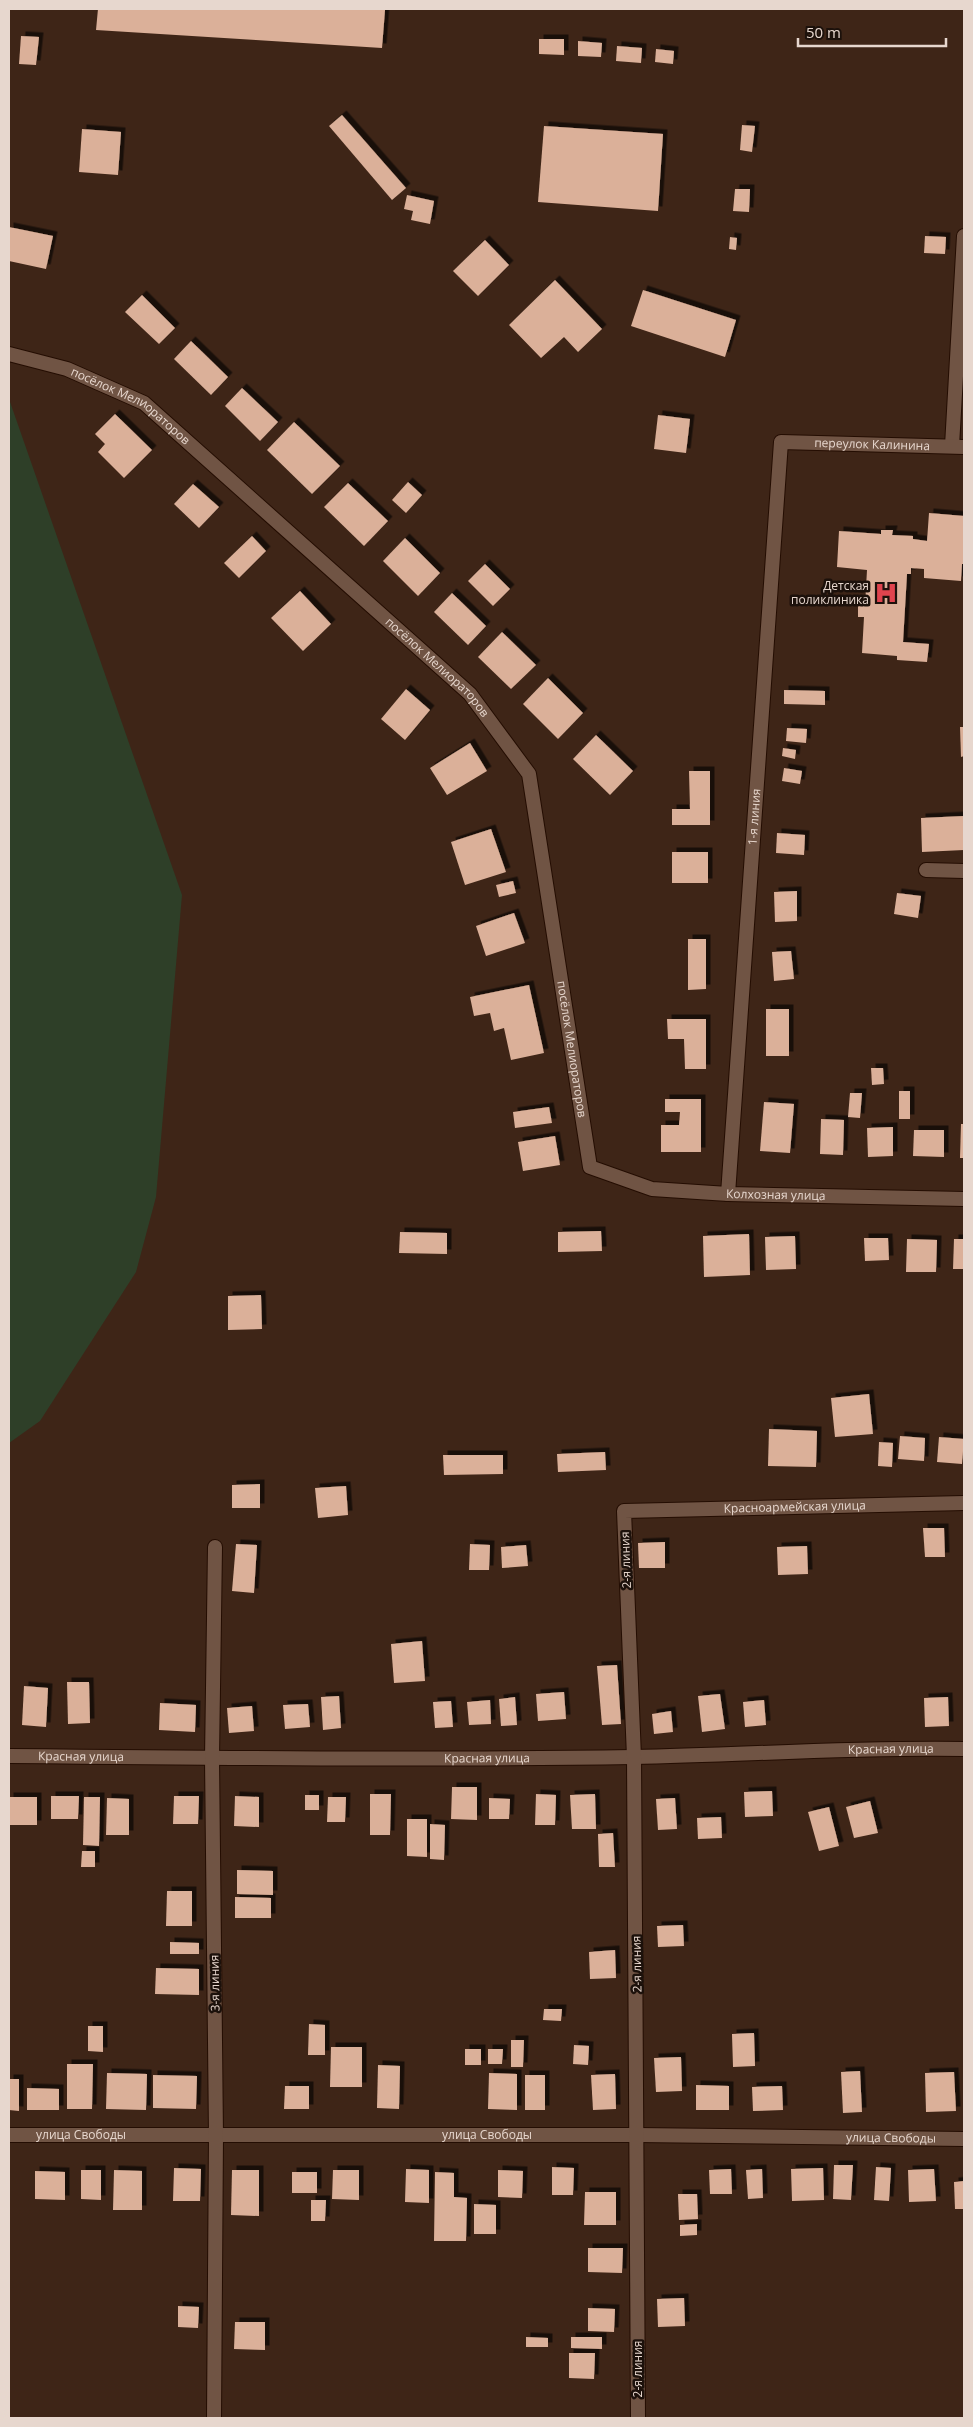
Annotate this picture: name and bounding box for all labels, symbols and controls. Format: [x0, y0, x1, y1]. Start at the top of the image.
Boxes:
scale bar [798, 15, 946, 47]
text: 50 m [806, 22, 841, 42]
street label: посёлок Мелиораторов [68, 363, 194, 448]
street label: переулок Калинина [814, 434, 930, 454]
place label: Детская поликлиника [791, 577, 869, 608]
hospital icon: Детская поликлиника [873, 580, 899, 606]
street label: посёлок Мелиораторов [382, 613, 493, 721]
street label: 1-я линия [744, 788, 765, 846]
street label: посёлок Мелиораторов [553, 980, 591, 1119]
street label: Колхозная улица [726, 1185, 826, 1204]
street label: Красноармейская улица [723, 1496, 866, 1517]
street label: 2-я линия [616, 1531, 635, 1589]
street label: Красная улица [848, 1740, 934, 1758]
street label: Красная улица [38, 1747, 124, 1765]
street label: Красная улица [444, 1749, 530, 1766]
street label: 2-я линия [628, 1935, 645, 1993]
street label: 3-я линия [206, 1954, 223, 2012]
street label: улица Свободы [36, 2126, 126, 2143]
street label: улица Свободы [442, 2126, 532, 2143]
street label: улица Свободы [846, 2129, 936, 2147]
street label: 2-я линия [629, 2341, 646, 2397]

